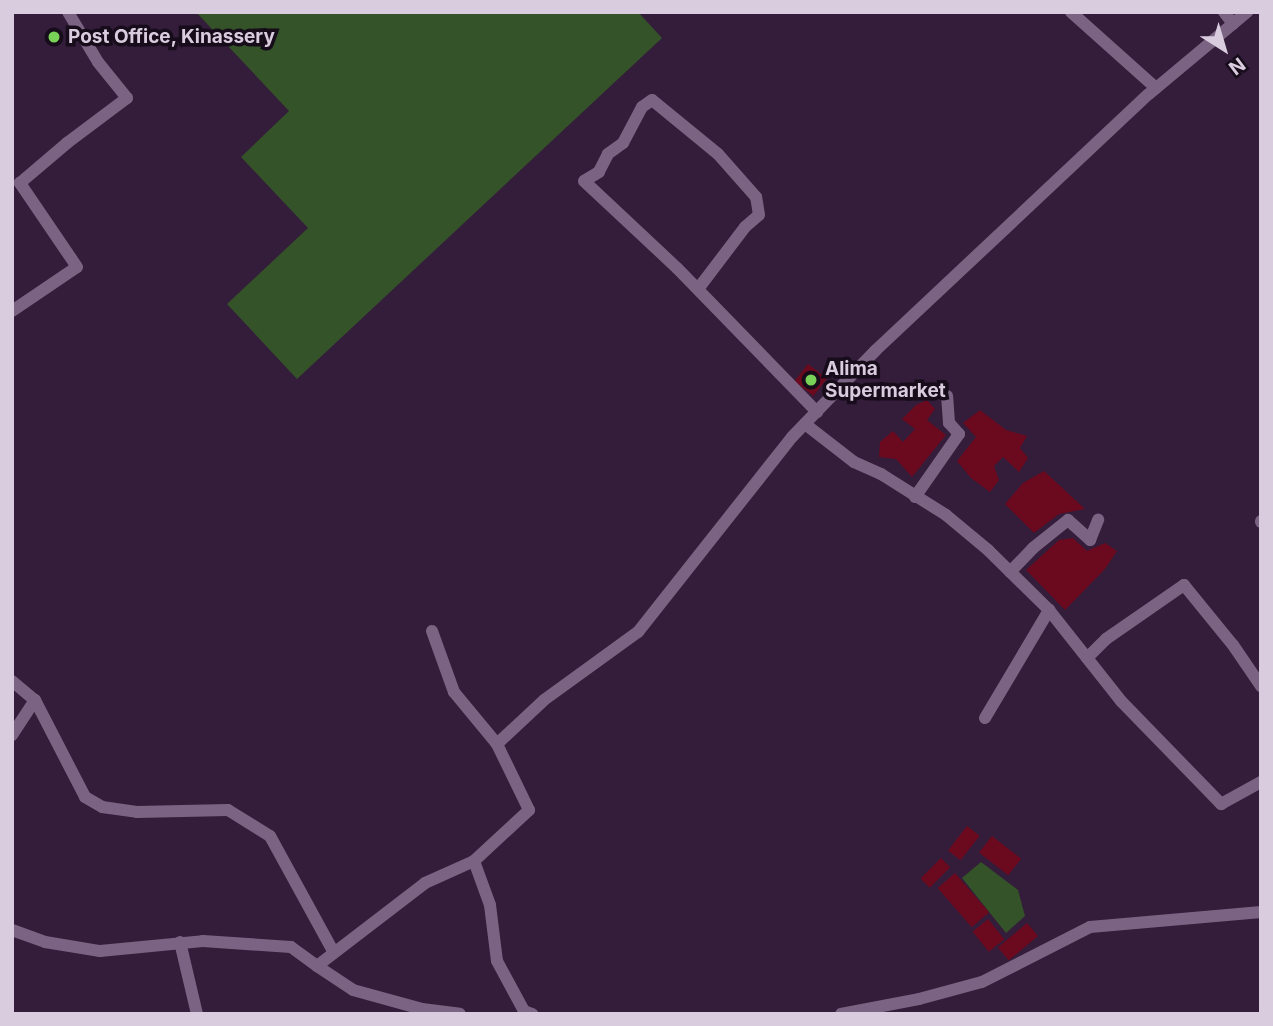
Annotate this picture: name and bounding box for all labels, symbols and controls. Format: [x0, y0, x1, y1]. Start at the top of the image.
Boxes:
north arrow [1189, 14, 1259, 84]
place label: Post Office, Kinassery [68, 26, 275, 48]
marker: Post Office, Kinassery [46, 29, 62, 45]
text: N [1224, 53, 1250, 80]
place label: Alima Supermarket [825, 358, 946, 402]
marker: Alima Supermarket [803, 372, 819, 388]

